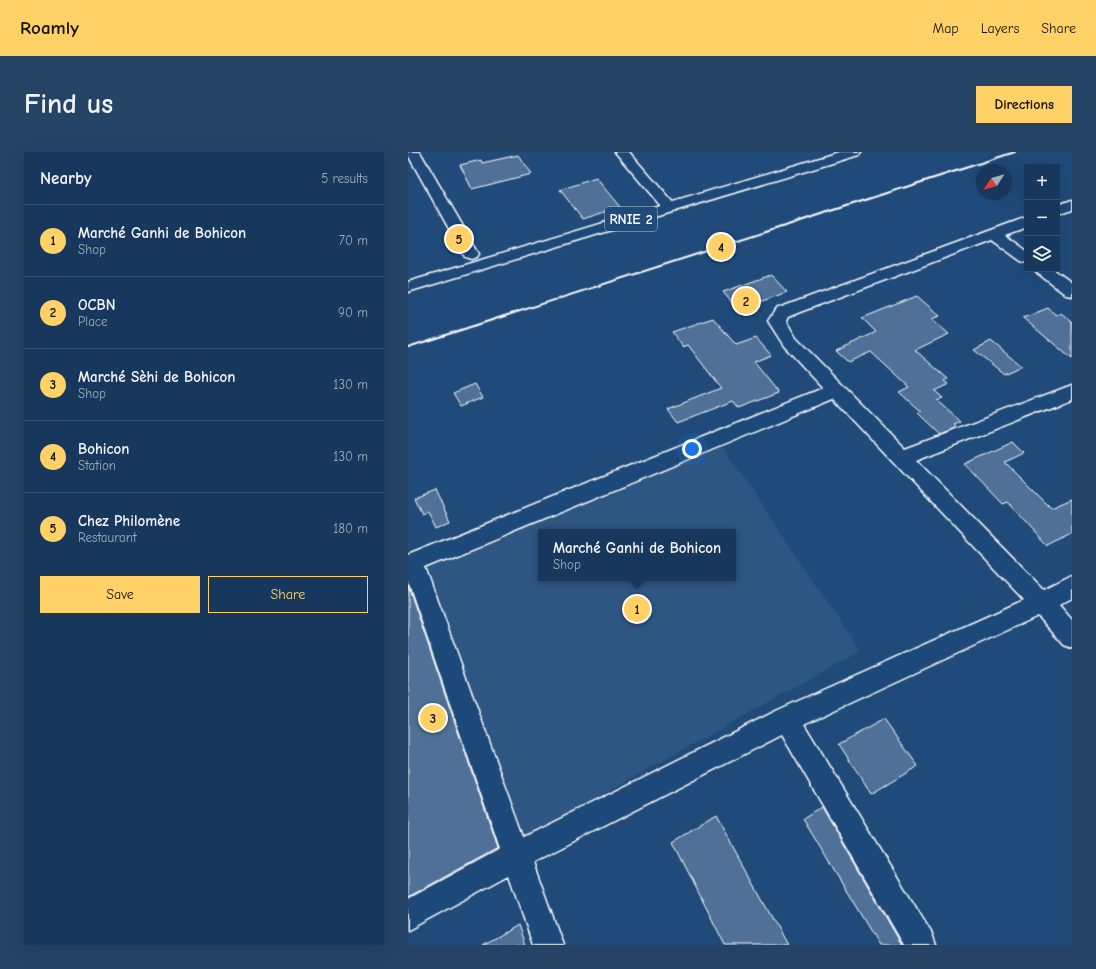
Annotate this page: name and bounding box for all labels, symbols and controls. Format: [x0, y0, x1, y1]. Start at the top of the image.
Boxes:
text: Roamly [20, 17, 79, 39]
text: Map [932, 20, 959, 37]
text: Layers [981, 20, 1019, 37]
text: Share [1041, 20, 1076, 37]
button: Directions [976, 86, 1072, 123]
text: Find us [24, 88, 113, 120]
north arrow [976, 164, 1012, 200]
map controls [1024, 164, 1060, 272]
button: + [1024, 164, 1060, 200]
text: Nearby [40, 169, 91, 188]
text: 5 results [321, 171, 368, 186]
button: − [1024, 200, 1060, 236]
road number: RNIE 2 [605, 207, 657, 231]
text: Marché Ganhi de Bohicon [78, 224, 246, 242]
pin: 5 [446, 224, 472, 254]
pin: 4 [708, 232, 734, 262]
text: 1 [50, 233, 56, 248]
text: 70 m [339, 233, 368, 248]
button: layers [1024, 236, 1060, 272]
text: Shop [78, 242, 106, 257]
pin: 2 [733, 286, 759, 316]
text: OCBN [78, 296, 116, 314]
text: 2 [50, 305, 56, 320]
text: 90 m [338, 305, 368, 320]
text: Place [78, 314, 108, 329]
text: Marché Sèhi de Bohicon [78, 368, 235, 386]
text: 3 [50, 377, 56, 392]
text: 130 m [333, 377, 368, 392]
text: Shop [78, 386, 106, 401]
your location [682, 439, 702, 459]
text: Bohicon [78, 440, 129, 458]
text: 4 [50, 449, 56, 464]
text: 130 m [333, 449, 368, 464]
text: Station [78, 458, 116, 473]
text: Chez Philomène [78, 512, 180, 530]
text: 5 [50, 521, 56, 536]
text: 180 m [333, 521, 368, 536]
popup [538, 529, 736, 581]
text: Restaurant [78, 530, 137, 545]
text: Marché Ganhi de Bohicon [553, 539, 721, 557]
text: Shop [553, 557, 581, 572]
button: Save [40, 576, 200, 613]
button: Share [208, 576, 368, 613]
pin: 1 [624, 594, 650, 624]
pin: 3 [420, 703, 446, 733]

